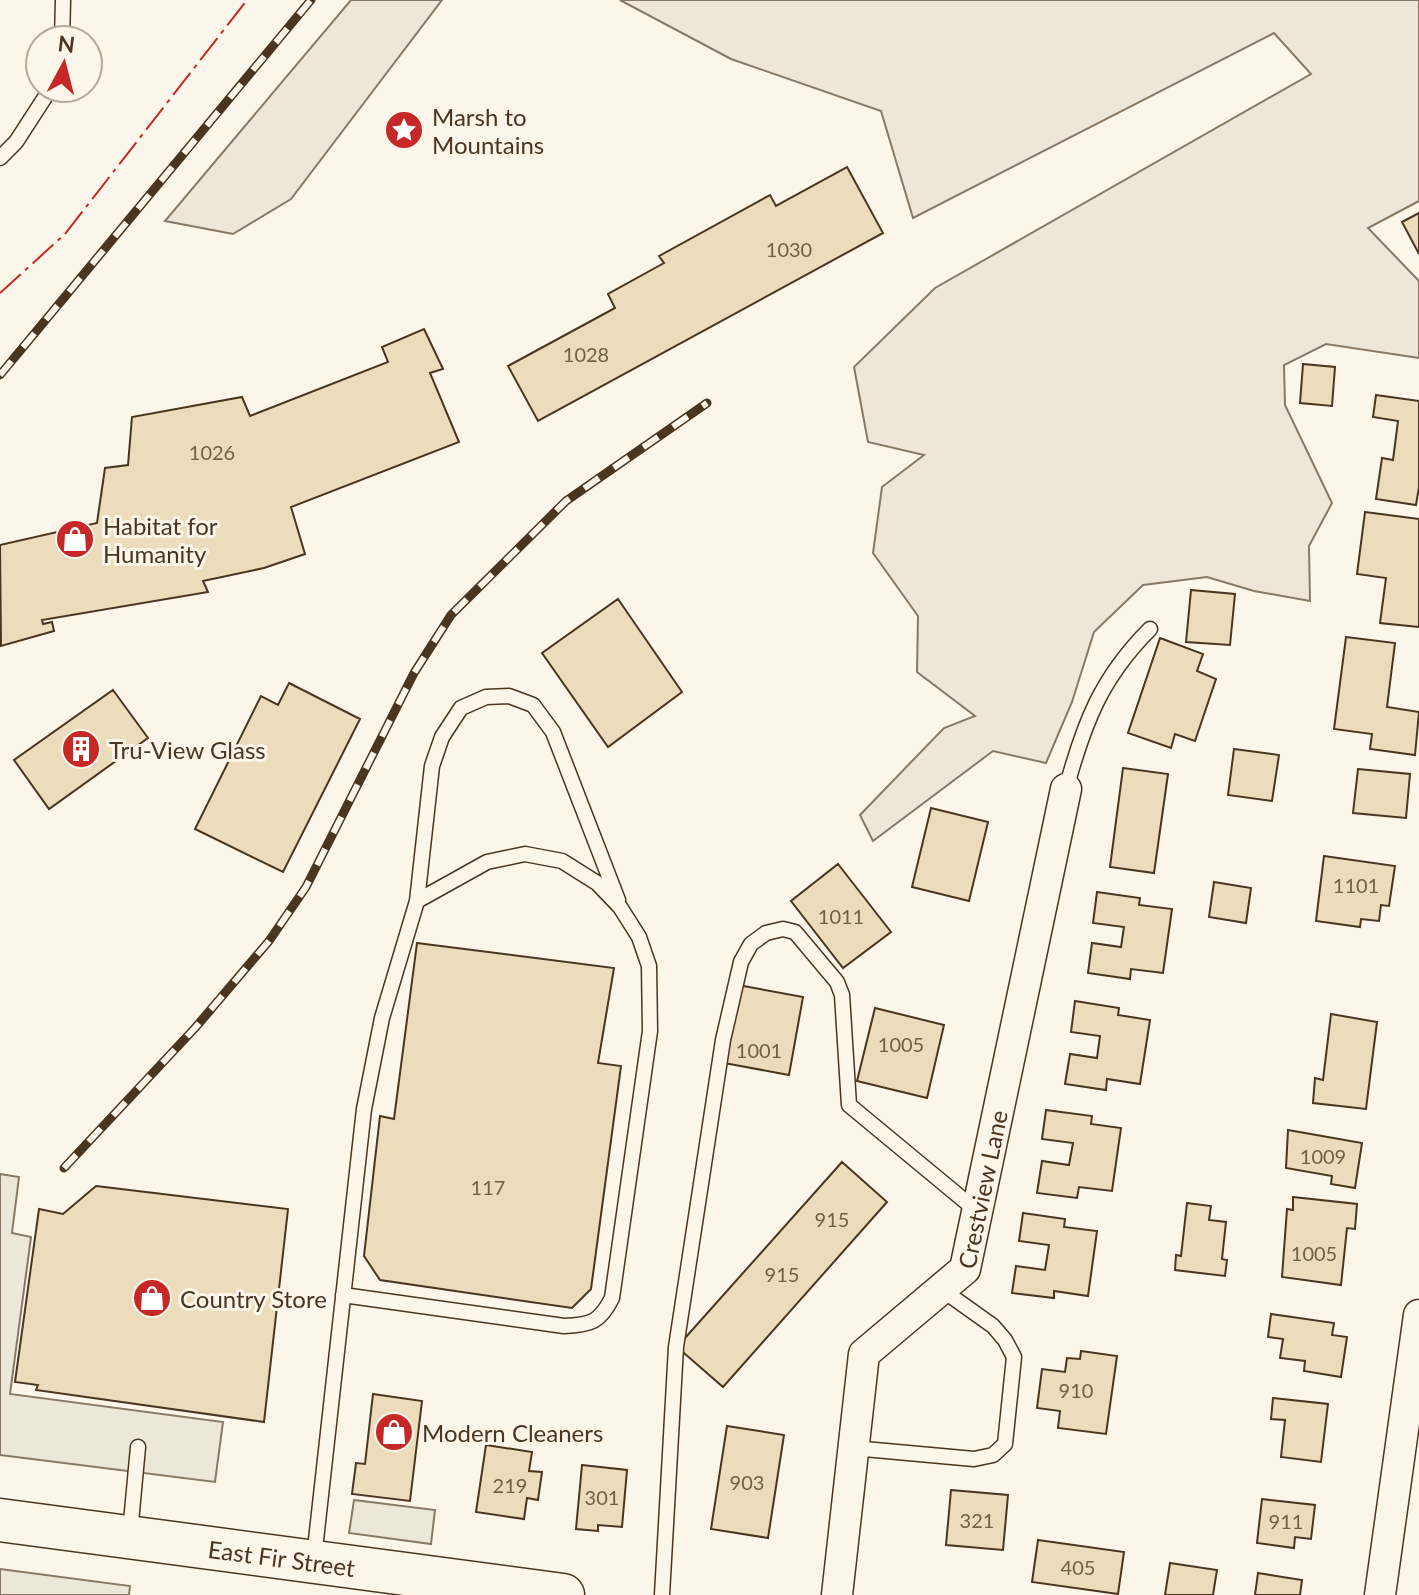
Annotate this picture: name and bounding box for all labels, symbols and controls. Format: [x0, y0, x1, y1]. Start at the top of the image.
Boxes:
north arrow [24, 24, 104, 104]
text: N [56, 29, 77, 58]
place label: Marsh to Mountains [432, 102, 544, 159]
place icon: Marsh to Mountains [383, 109, 425, 151]
house number: 1030 [766, 237, 812, 261]
house number: 1028 [563, 342, 609, 366]
house number: 1026 [189, 440, 235, 464]
place label: Habitat for Humanity [103, 511, 218, 568]
shop icon: Habitat for Humanity [54, 518, 96, 560]
building icon: Tru-View Glass [60, 728, 102, 770]
place label: Tru-View Glass [109, 735, 266, 764]
house number: 1101 [1333, 873, 1379, 897]
house number: 1011 [818, 904, 864, 928]
house number: 1005 [878, 1032, 924, 1056]
house number: 1001 [736, 1038, 782, 1062]
street label: Crestview Lane [951, 1107, 1013, 1271]
house number: 1009 [1300, 1144, 1346, 1168]
house number: 117 [471, 1175, 505, 1199]
house number: 915 [815, 1207, 849, 1231]
house number: 1005 [1291, 1241, 1337, 1265]
house number: 915 [765, 1262, 799, 1286]
shop icon: Country Store [131, 1277, 173, 1319]
place label: Country Store [180, 1284, 327, 1313]
house number: 910 [1059, 1378, 1093, 1402]
shop icon: Modern Cleaners [373, 1411, 415, 1453]
place label: Modern Cleaners [422, 1418, 603, 1447]
house number: 903 [730, 1470, 764, 1494]
house number: 219 [493, 1473, 527, 1497]
house number: 301 [585, 1485, 619, 1509]
house number: 321 [960, 1508, 994, 1532]
house number: 911 [1269, 1509, 1303, 1533]
street label: East Fir Street [206, 1533, 357, 1582]
house number: 405 [1061, 1555, 1095, 1579]

